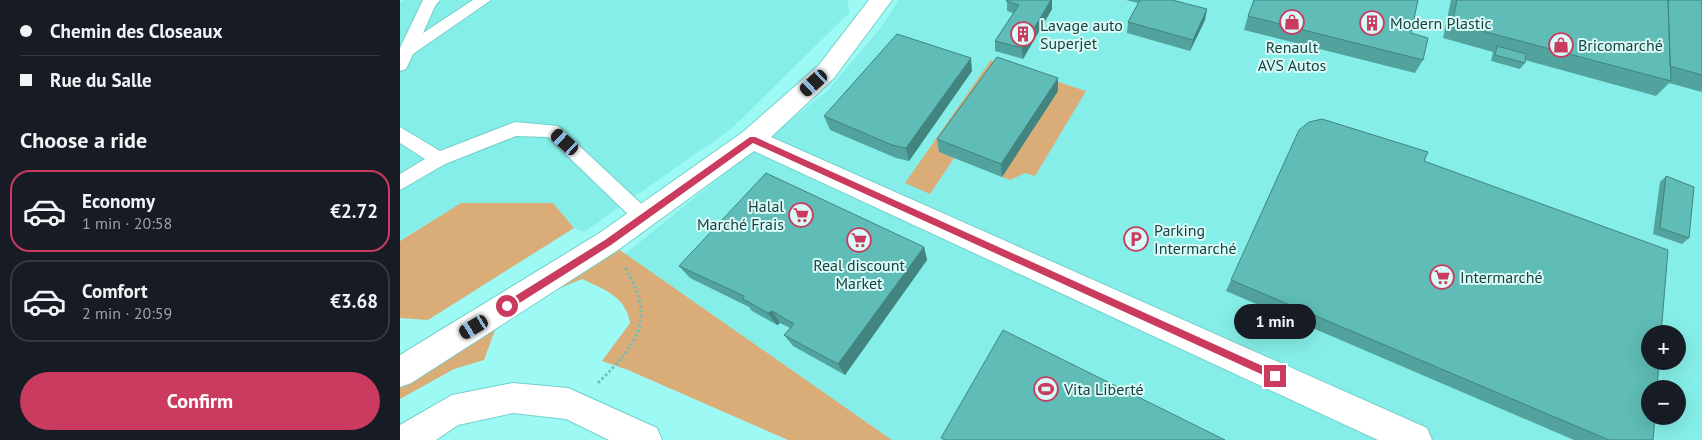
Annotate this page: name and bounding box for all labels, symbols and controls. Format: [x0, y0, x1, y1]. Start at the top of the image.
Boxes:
shop icon: Renault AVS Autos [1279, 9, 1305, 35]
building icon: Modern Plastic [1359, 10, 1385, 36]
place label: Modern Plastic [1390, 13, 1492, 33]
place label: Lavage auto Superjet [1040, 15, 1123, 53]
text: Chemin des Closeaux [50, 19, 222, 43]
building icon: Lavage auto Superjet [1010, 21, 1036, 47]
shop icon: Bricomarché [1548, 32, 1574, 58]
place label: Bricomarché [1578, 35, 1663, 55]
place label: Renault AVS Autos [1258, 37, 1327, 75]
car [797, 67, 830, 99]
text: Rue du Salle [50, 68, 152, 92]
text: Choose a ride [20, 126, 147, 154]
car [548, 126, 581, 158]
icon: car [22, 189, 67, 234]
text: Economy [82, 189, 155, 213]
place label: Halal Marché Frais [697, 196, 784, 234]
text: €2.72 [330, 199, 378, 223]
supermarket icon: Halal Marché Frais [788, 202, 814, 228]
text: 1 min · 20:58 [82, 213, 172, 233]
place label: Parking Intermarché [1154, 220, 1237, 258]
parking icon: Parking Intermarché [1123, 226, 1149, 252]
supermarket icon: Real discount Market [846, 227, 872, 253]
place label: Real discount Market [813, 255, 905, 293]
supermarket icon: Intermarché [1429, 264, 1455, 290]
place label: Intermarché [1460, 267, 1543, 287]
icon: car [22, 279, 67, 324]
text: Comfort [82, 279, 148, 303]
text: €3.68 [330, 289, 378, 313]
route start [496, 295, 518, 317]
text: 2 min · 20:59 [82, 303, 172, 323]
callout: 1 min [1234, 304, 1316, 338]
text: 1 min [1255, 311, 1295, 331]
car [457, 313, 490, 341]
map controls [1641, 325, 1686, 425]
button: + [1641, 325, 1686, 370]
route end [1264, 365, 1286, 387]
button: Confirm [20, 372, 380, 430]
sports icon: Vita Liberté [1033, 376, 1059, 402]
place label: Vita Liberté [1063, 379, 1144, 399]
button: − [1641, 380, 1686, 425]

